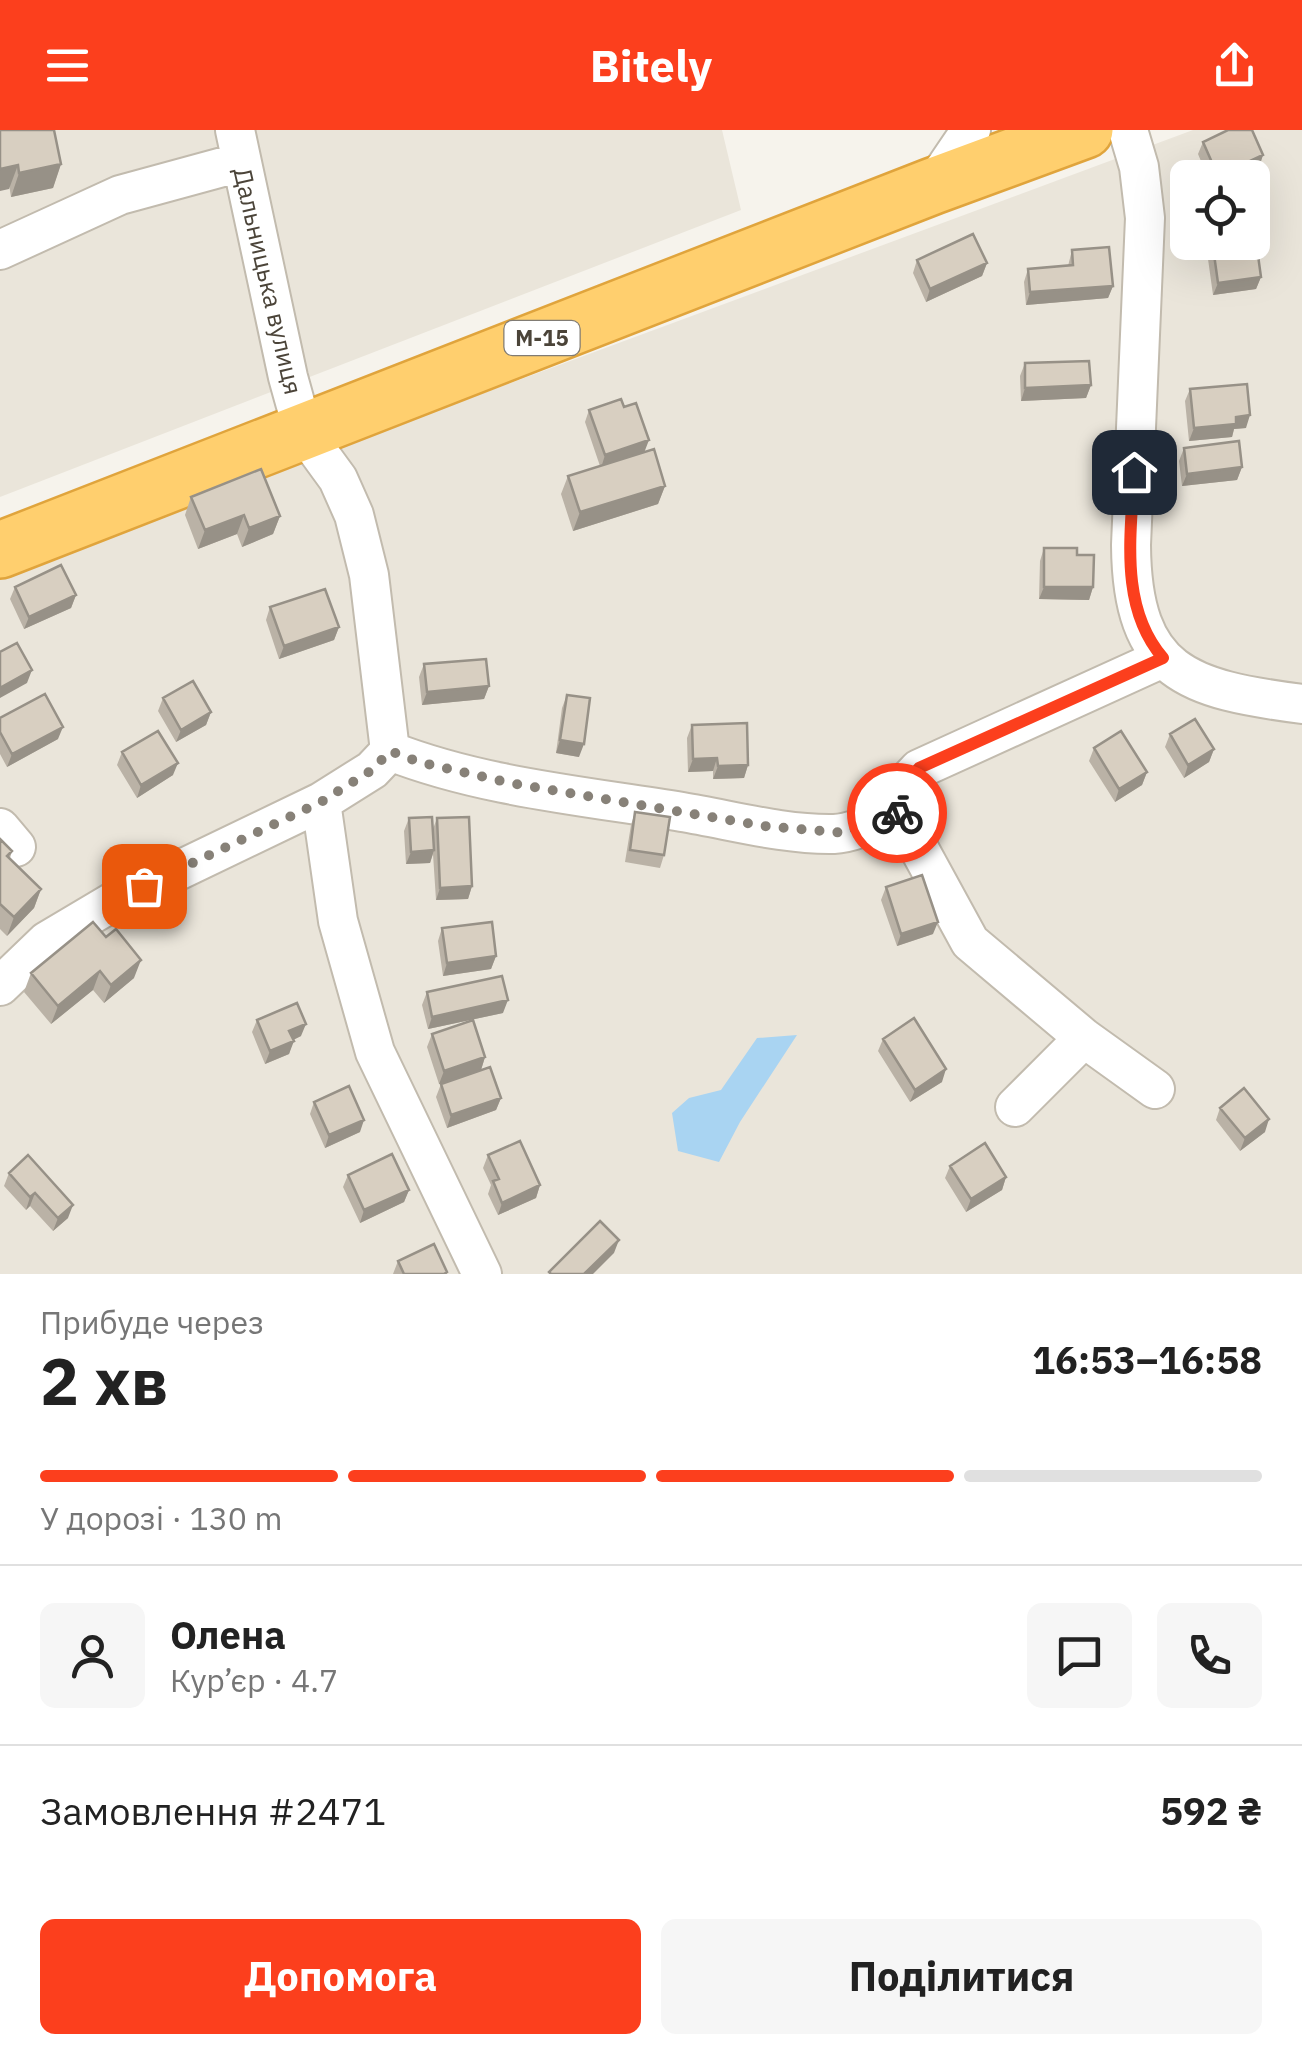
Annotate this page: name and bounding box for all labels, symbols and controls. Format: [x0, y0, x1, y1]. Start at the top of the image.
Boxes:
text: Bitely [590, 36, 712, 94]
icon: menu [40, 38, 95, 93]
icon: share [1207, 38, 1262, 93]
map controls [1170, 160, 1270, 260]
button: locate [1170, 160, 1270, 260]
street label: Дальницька вулиця [226, 164, 311, 398]
road number: М-15 [504, 321, 580, 355]
pin [1092, 430, 1177, 515]
icon: home [1107, 445, 1162, 500]
courier [847, 763, 947, 863]
icon: bike [870, 786, 925, 841]
pin [102, 844, 187, 929]
icon: bag [117, 859, 172, 914]
text: Прибуде через [40, 1301, 264, 1343]
text: 16:53–16:58 [1032, 1335, 1262, 1384]
text: 2 хв [40, 1338, 168, 1423]
text: У дорозі · 130 m [40, 1497, 283, 1539]
button: person [40, 1603, 145, 1708]
button: chat [1027, 1603, 1132, 1708]
button: phone [1157, 1603, 1262, 1708]
text: Олена [170, 1610, 286, 1659]
text: Кур’єр · 4.7 [170, 1659, 338, 1701]
text: Замовлення #2471 [40, 1786, 386, 1835]
text: 592 ₴ [1160, 1786, 1262, 1835]
button: Допомога [40, 1919, 641, 2034]
button: Поділитися [661, 1919, 1262, 2034]

